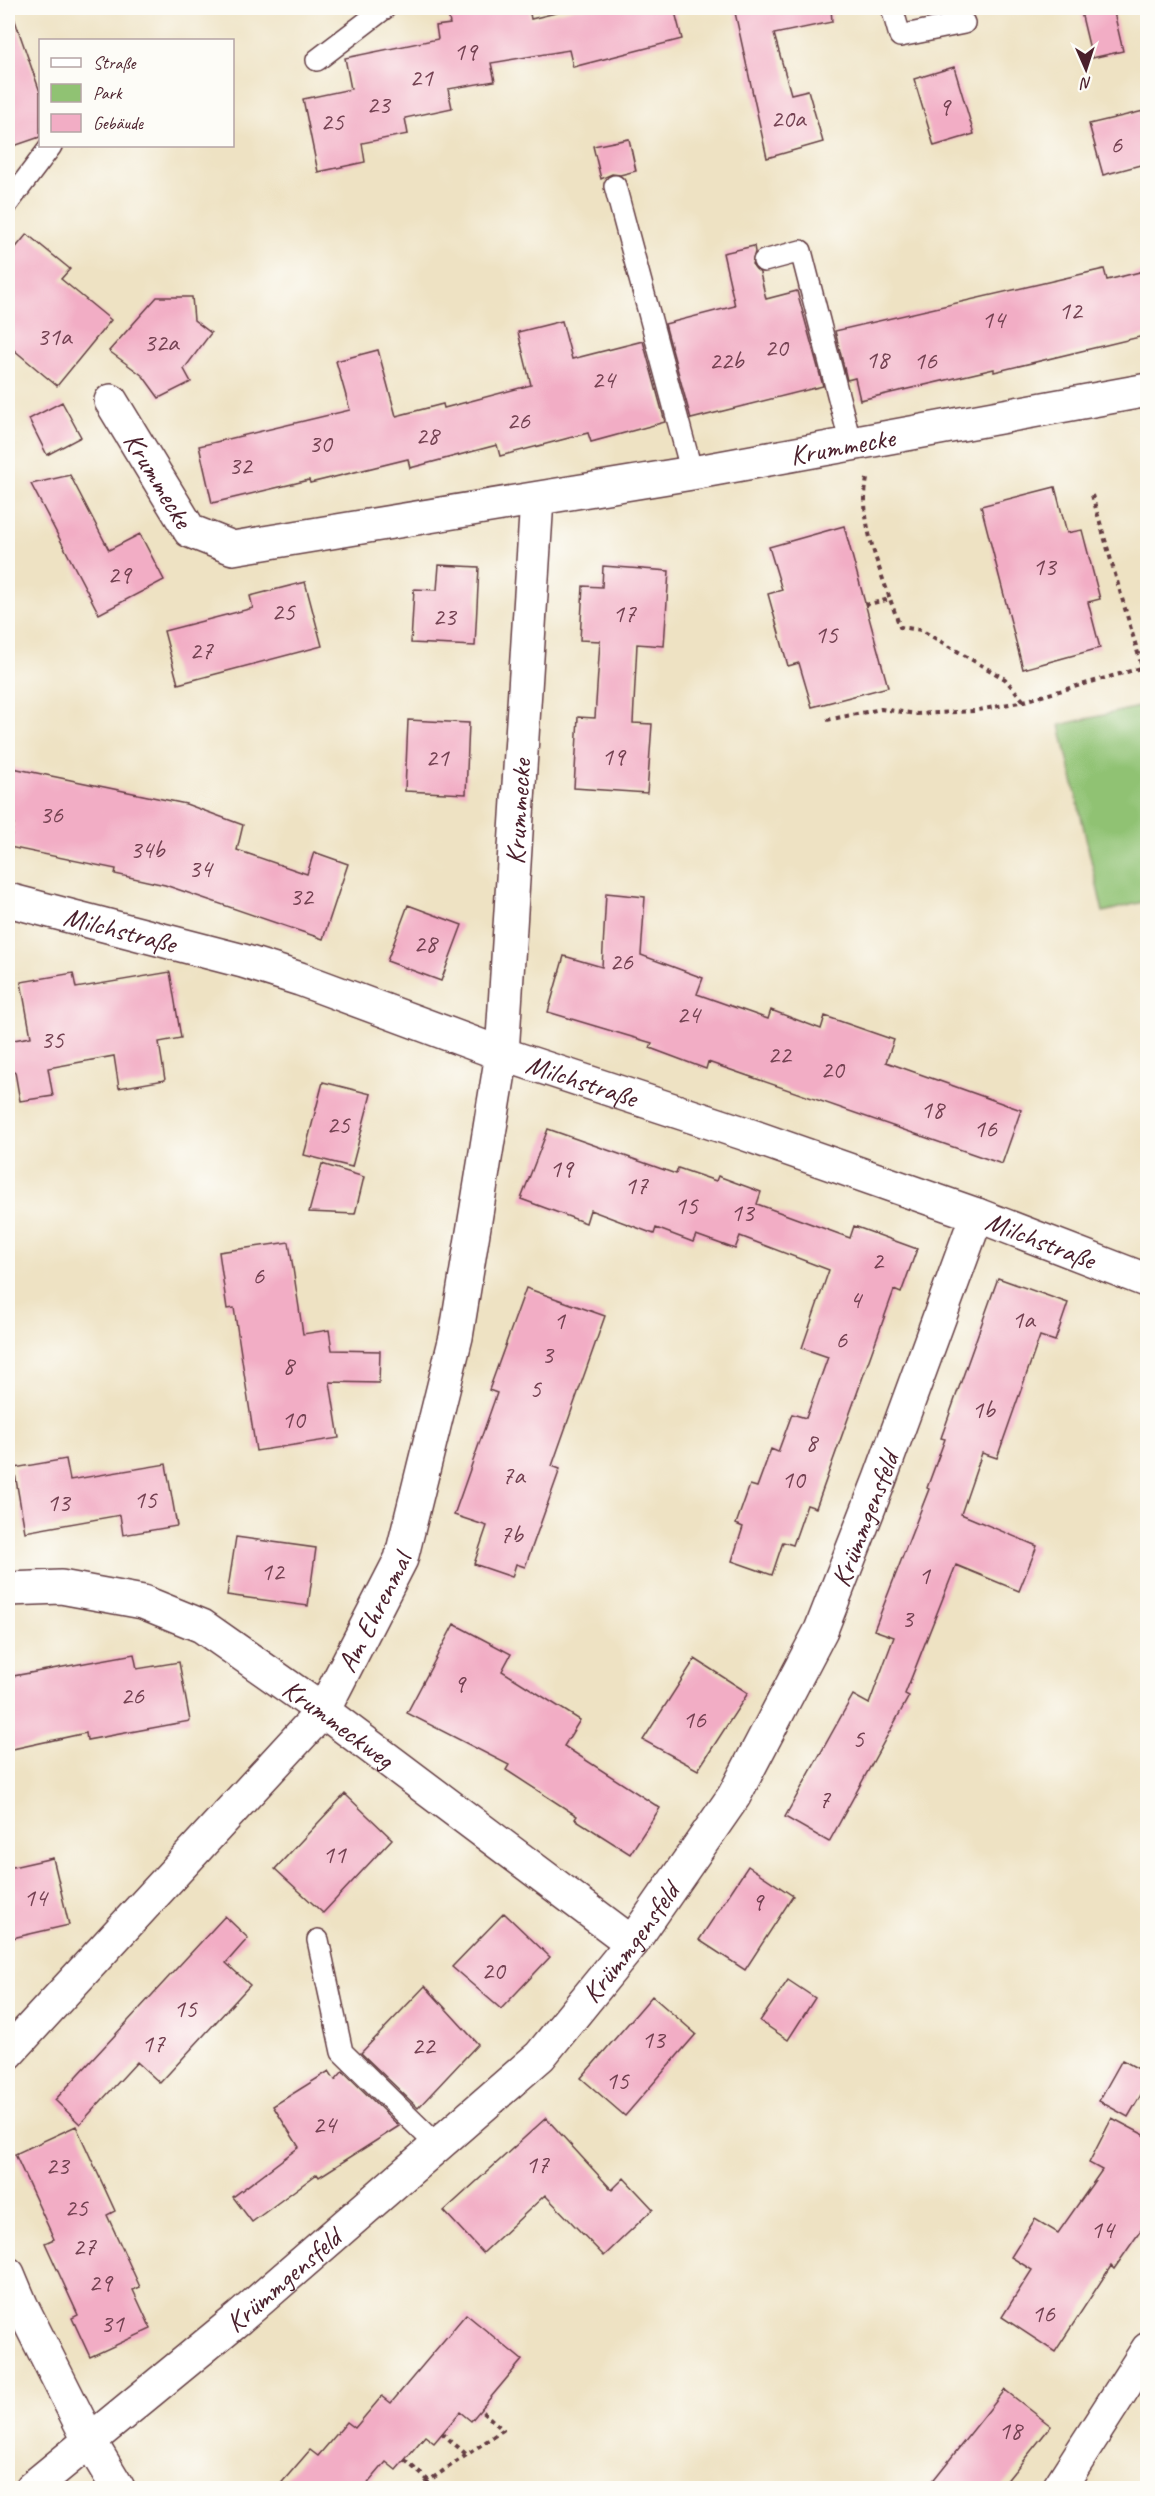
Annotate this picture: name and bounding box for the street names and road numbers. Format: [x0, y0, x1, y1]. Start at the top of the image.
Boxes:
street label: Krummecke [787, 419, 899, 472]
street label: Krummecke [116, 425, 202, 535]
street label: Krummecke [496, 756, 538, 866]
street label: Milchstraße [60, 898, 182, 961]
street label: Milchstraße [522, 1046, 643, 1115]
street label: Milchstraße [981, 1203, 1102, 1277]
street label: Krümmgensfeld [822, 1443, 907, 1591]
street label: Am Ehrenmal [329, 1545, 420, 1678]
street label: Krummeckweg [276, 1671, 402, 1777]
street label: Krümmgensfeld [573, 1872, 689, 2009]
street label: Krümmgensfeld [218, 2218, 351, 2340]

